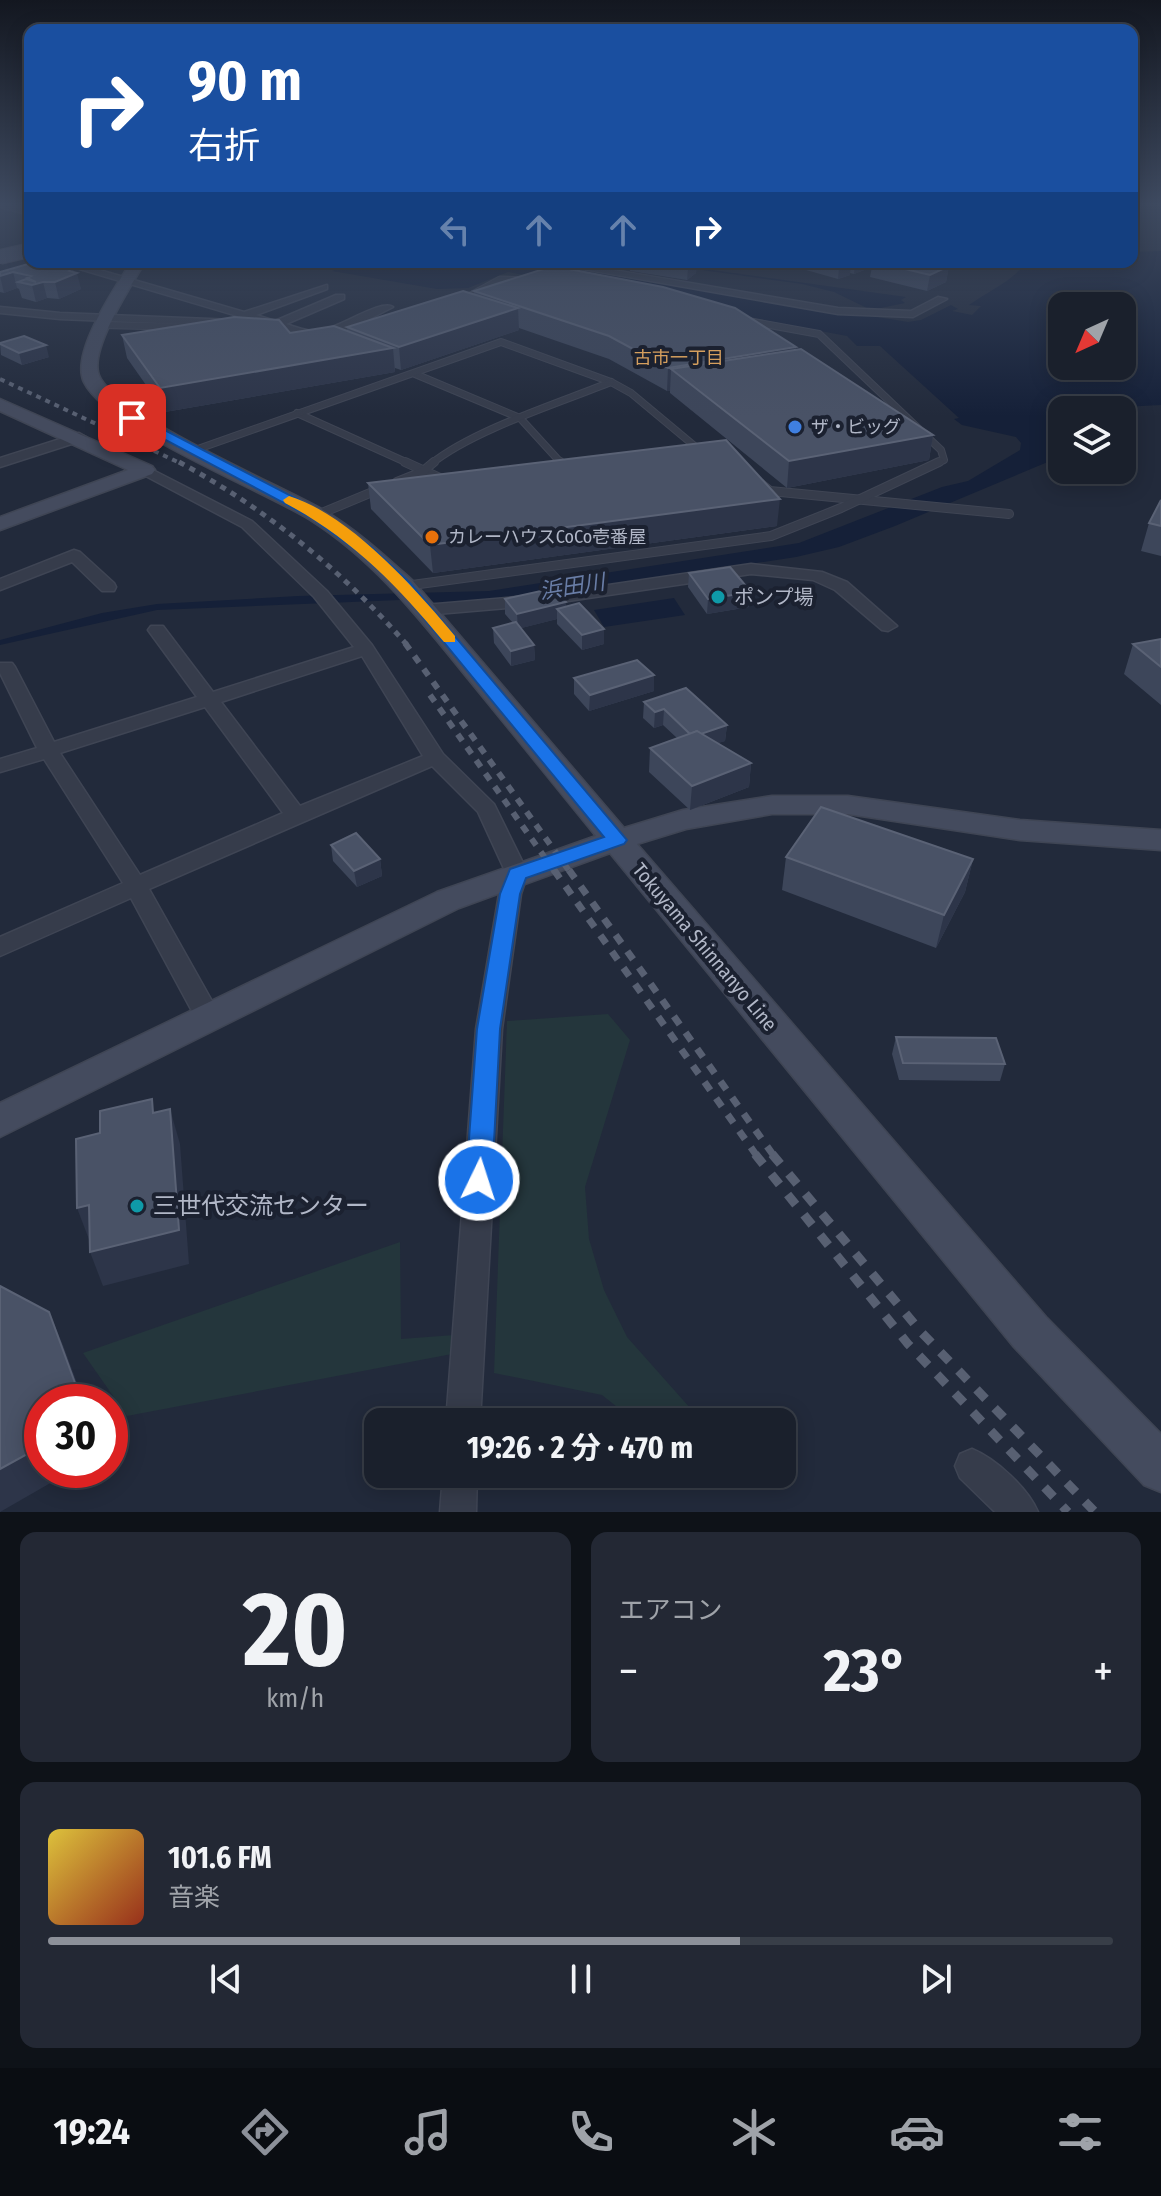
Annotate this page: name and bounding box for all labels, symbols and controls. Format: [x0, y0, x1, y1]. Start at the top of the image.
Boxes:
text: 90 m [188, 48, 302, 115]
icon: right [56, 56, 160, 160]
text: 右折 [188, 124, 260, 168]
icon: left [433, 208, 477, 252]
icon: ahead [517, 208, 561, 252]
icon: ahead [601, 208, 645, 252]
icon: right [685, 208, 729, 252]
north arrow [1048, 292, 1136, 380]
map controls [1048, 292, 1136, 484]
district label: 古市一丁目 [634, 347, 724, 369]
pin [98, 384, 166, 452]
icon: arrive [110, 396, 154, 440]
button: layers [1048, 396, 1136, 484]
place label: ザ・ビッグ [811, 416, 901, 438]
marker: ザ・ビッグ [786, 418, 804, 436]
place label: カレーハウスCoCo壱番屋 [448, 526, 646, 548]
marker: カレーハウスCoCo壱番屋 [423, 528, 441, 546]
water label: 浜田川 [537, 568, 609, 605]
place label: ポンプ場 [734, 585, 813, 609]
marker: ポンプ場 [709, 588, 727, 606]
street label: Tokuyama Shinnanyo Line [628, 858, 782, 1036]
position arrow [437, 1138, 521, 1222]
place label: 三世代交流センター [153, 1192, 369, 1220]
marker: 三世代交流センター [128, 1197, 146, 1215]
speed limit sign: 30 [24, 1384, 128, 1488]
text: 19:26 · 2 分 · 470 m [467, 1430, 693, 1466]
text: 20 [243, 1568, 348, 1693]
text: エアコン [619, 1595, 723, 1626]
text: 23° [824, 1635, 908, 1707]
text: − [619, 1645, 638, 1698]
text: + [1093, 1645, 1113, 1698]
text: km/h [266, 1683, 324, 1714]
text: 101.6 FM [168, 1840, 272, 1876]
text: 音楽 [168, 1882, 220, 1913]
icon: previous [204, 1957, 248, 2001]
icon: pause [559, 1957, 603, 2001]
icon: next [914, 1957, 958, 2001]
icon: directions [237, 2104, 293, 2160]
icon: music [400, 2104, 456, 2160]
icon: phone [563, 2104, 619, 2160]
icon: climate [726, 2104, 782, 2160]
icon: car [889, 2104, 945, 2160]
icon: filters [1052, 2104, 1108, 2160]
text: 19:24 [53, 2110, 130, 2154]

